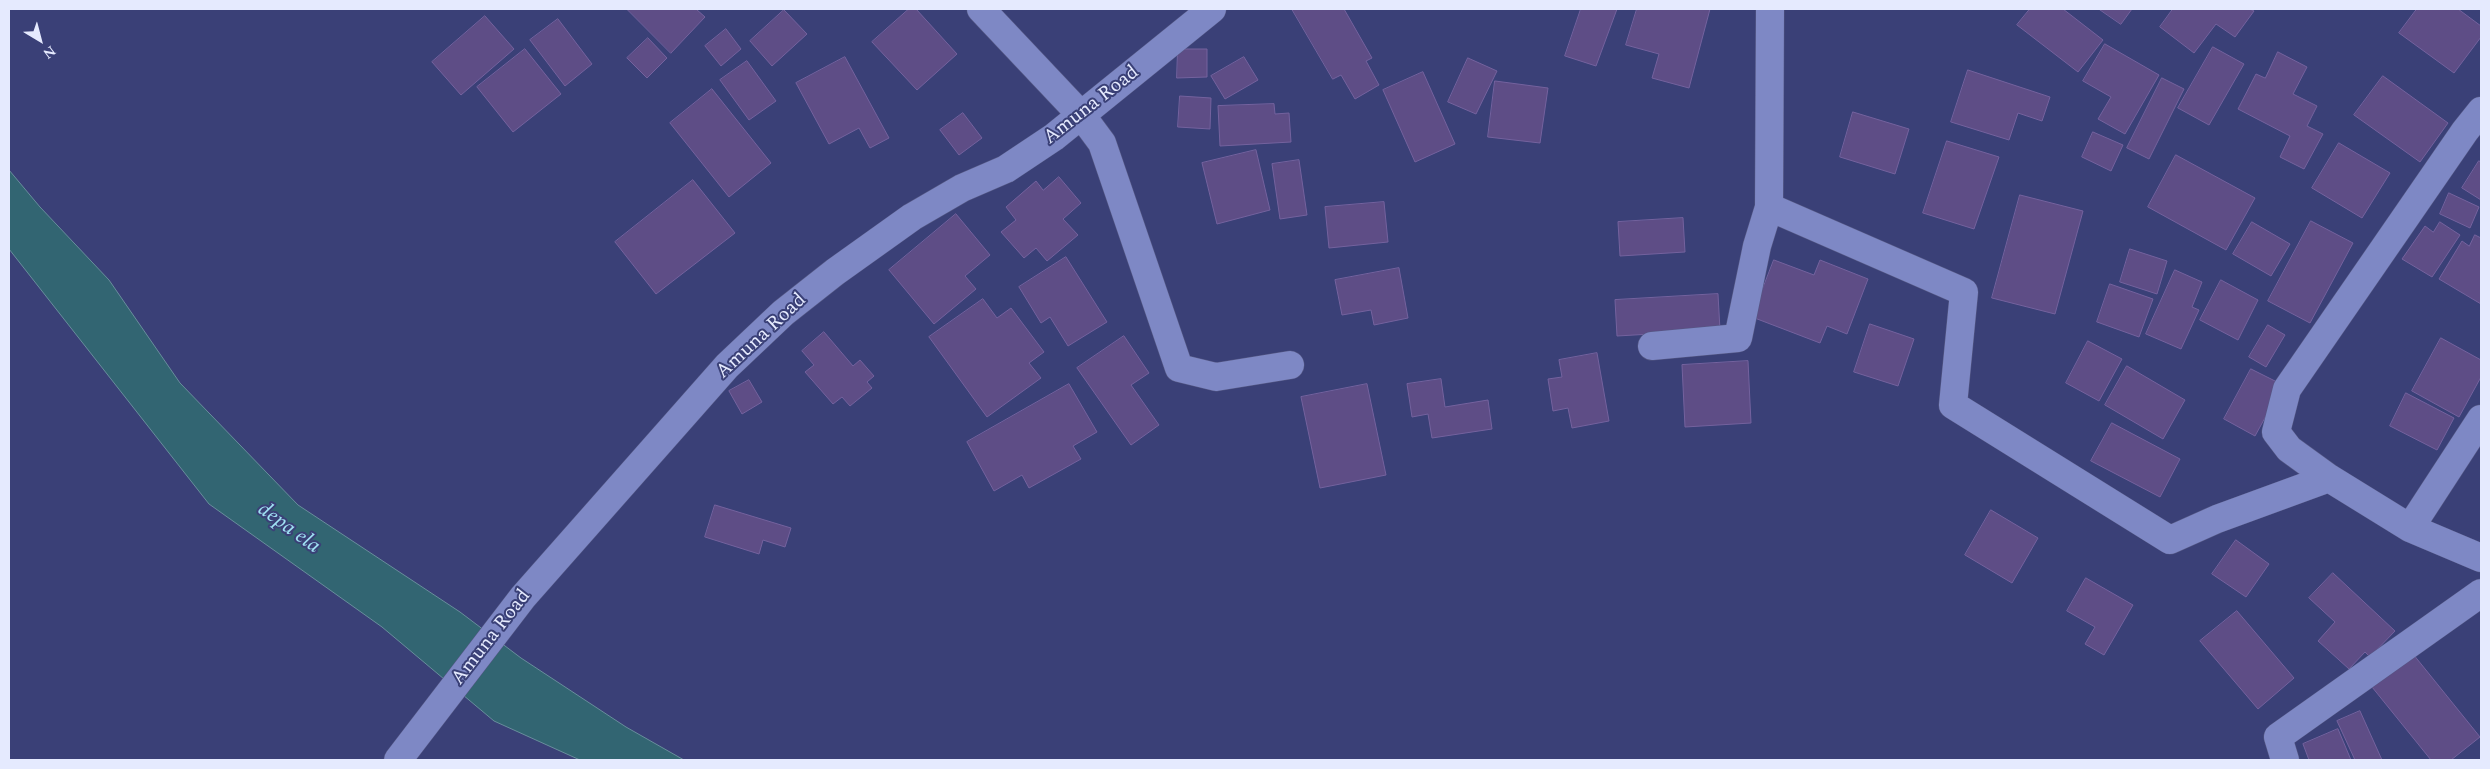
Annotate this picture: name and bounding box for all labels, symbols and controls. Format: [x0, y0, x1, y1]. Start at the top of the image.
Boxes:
north arrow [15, 15, 65, 65]
text: N [38, 41, 60, 64]
street label: Amuna Road [1039, 61, 1145, 151]
street label: Amuna Road [712, 289, 812, 385]
water label: depa ela [252, 498, 324, 560]
street label: Amuna Road [447, 585, 537, 691]

